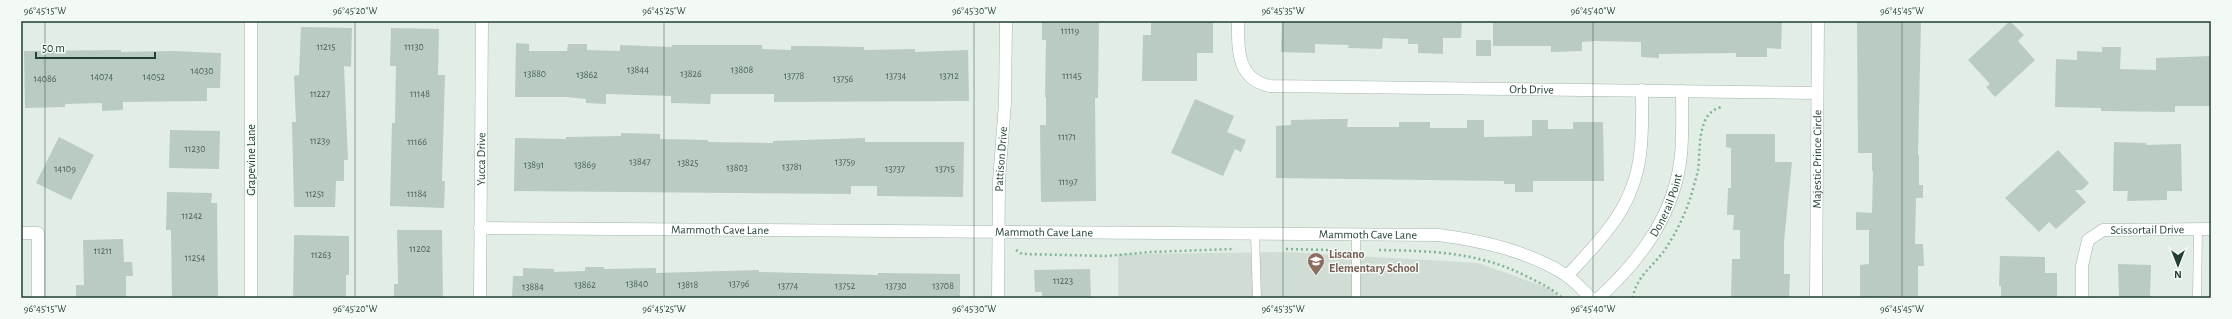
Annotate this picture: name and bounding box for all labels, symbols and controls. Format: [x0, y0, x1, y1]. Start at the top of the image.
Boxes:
text: 96°45'15"W [24, 6, 66, 16]
text: 96°45'20"W [333, 6, 377, 16]
text: 96°45'25"W [642, 6, 686, 16]
text: 96°45'30"W [952, 6, 996, 16]
text: 96°45'35"W [1261, 6, 1305, 16]
text: 96°45'40"W [1571, 6, 1616, 16]
text: 96°45'45"W [1880, 6, 1924, 16]
house number: 11119 [1061, 26, 1080, 36]
scale bar [36, 34, 155, 60]
text: 50 m [42, 42, 65, 54]
house number: 11215 [316, 42, 336, 52]
house number: 11130 [404, 42, 424, 52]
house number: 13844 [627, 65, 649, 75]
house number: 13808 [731, 65, 753, 75]
house number: 14030 [191, 66, 213, 76]
house number: 13880 [524, 69, 546, 79]
house number: 13826 [680, 69, 702, 79]
house number: 13862 [576, 70, 598, 80]
house number: 13778 [784, 71, 805, 81]
house number: 13734 [886, 71, 907, 81]
house number: 13712 [939, 71, 959, 81]
house number: 11145 [1062, 71, 1082, 81]
house number: 14074 [91, 72, 113, 82]
house number: 14052 [143, 72, 166, 82]
house number: 14086 [34, 74, 57, 84]
house number: 13756 [833, 74, 854, 84]
street label: Orb Drive [1509, 83, 1554, 96]
house number: 11227 [310, 89, 330, 99]
house number: 11148 [410, 89, 430, 99]
street label: Majestic Prince Circle [1811, 110, 1824, 208]
street label: Grapevine Lane [245, 124, 257, 196]
street label: Pattison Drive [993, 126, 1009, 192]
street label: Yucca Drive [475, 132, 487, 186]
house number: 11171 [1058, 132, 1076, 142]
house number: 11239 [310, 136, 330, 146]
house number: 11166 [407, 137, 427, 147]
house number: 11230 [185, 144, 205, 154]
house number: 13847 [629, 157, 651, 167]
house number: 13759 [835, 157, 856, 167]
house number: 13825 [677, 158, 699, 168]
house number: 13891 [524, 160, 544, 170]
house number: 13869 [574, 160, 596, 170]
house number: 13781 [782, 162, 802, 172]
house number: 13803 [726, 163, 748, 173]
house number: 14109 [54, 164, 76, 174]
house number: 13737 [885, 164, 905, 174]
house number: 13715 [935, 164, 955, 174]
street label: Donerail Point [1647, 172, 1684, 239]
house number: 11197 [1058, 177, 1078, 187]
house number: 11251 [305, 189, 325, 199]
house number: 11184 [407, 189, 427, 199]
house number: 11242 [182, 211, 203, 221]
street label: Mammoth Cave Lane [671, 223, 769, 236]
street label: Scissortail Drive [2110, 223, 2184, 236]
street label: Mammoth Cave Lane [995, 226, 1093, 238]
street label: Mammoth Cave Lane [1319, 228, 1417, 241]
house number: 11202 [409, 244, 431, 254]
north arrow [2158, 245, 2198, 285]
house number: 11211 [94, 246, 112, 256]
place label: Liscano Elementary School [1329, 248, 1419, 275]
house number: 11263 [311, 250, 331, 260]
school or university icon: Liscano Elementary School [1306, 251, 1326, 276]
house number: 11254 [185, 253, 205, 263]
text: N [2174, 269, 2182, 280]
house number: 11223 [1053, 276, 1073, 286]
house number: 13840 [626, 279, 648, 289]
house number: 13796 [728, 279, 750, 289]
house number: 13862 [574, 280, 596, 290]
house number: 13818 [678, 280, 698, 290]
house number: 13774 [778, 281, 799, 291]
house number: 13752 [835, 281, 856, 291]
house number: 13730 [885, 281, 907, 291]
house number: 13708 [932, 281, 954, 291]
house number: 13884 [522, 282, 544, 292]
text: 96°45'15"W [24, 304, 66, 314]
text: 96°45'20"W [333, 304, 377, 314]
text: 96°45'25"W [642, 304, 686, 314]
text: 96°45'30"W [952, 304, 996, 314]
text: 96°45'35"W [1261, 304, 1305, 314]
text: 96°45'40"W [1571, 304, 1616, 314]
text: 96°45'45"W [1880, 304, 1924, 314]

